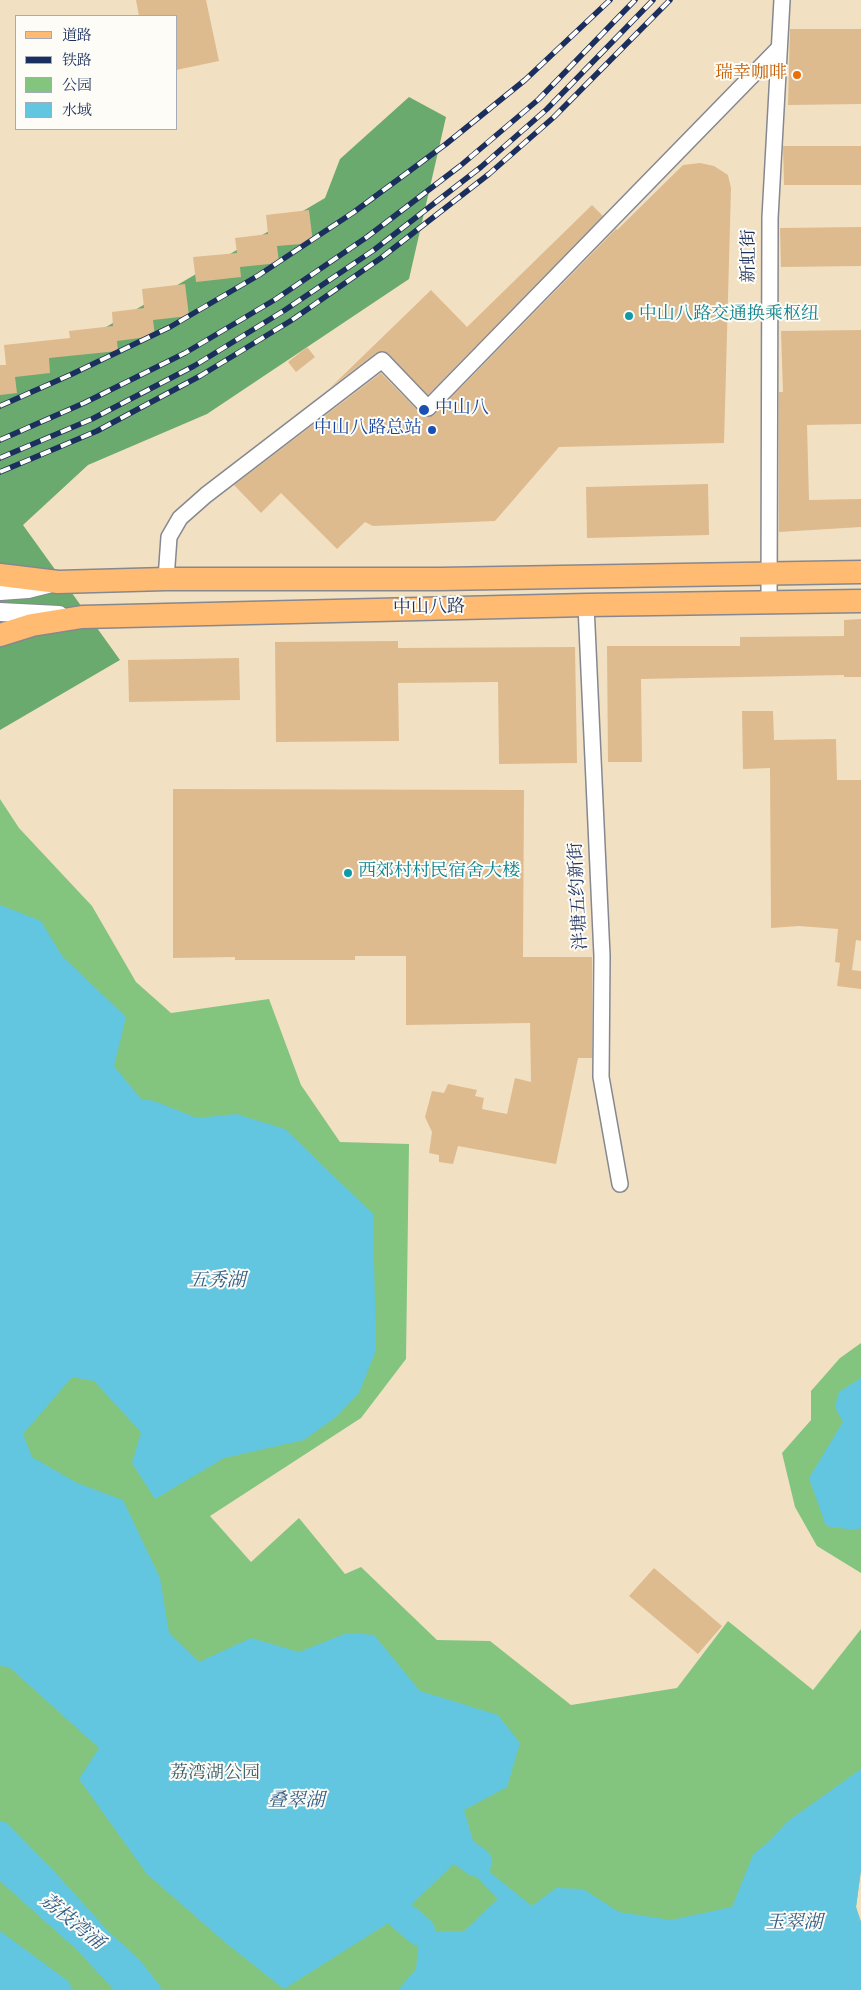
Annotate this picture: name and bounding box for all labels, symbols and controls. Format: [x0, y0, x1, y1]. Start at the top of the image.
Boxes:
legend [15, 15, 178, 130]
text: 道路 [62, 26, 92, 47]
text: 铁路 [62, 51, 92, 72]
place label: 瑞幸咖啡 [715, 64, 787, 86]
marker: 瑞幸咖啡 [791, 69, 803, 81]
text: 公园 [62, 76, 92, 97]
text: 水域 [62, 101, 92, 122]
street label: 新虹街 [740, 229, 762, 283]
place label: 中山八路交通换乘枢纽 [639, 305, 819, 327]
marker: 中山八路交通换乘枢纽 [623, 310, 635, 322]
place label: 中山八 [435, 399, 489, 421]
marker: 中山八 [417, 403, 431, 417]
place label: 中山八路总站 [314, 419, 422, 441]
marker: 中山八路总站 [426, 424, 438, 436]
street label: 中山八路 [393, 598, 465, 620]
street label: 泮塘五约新街 [566, 842, 594, 950]
place label: 西郊村村民宿舍大楼 [358, 862, 520, 884]
marker: 西郊村村民宿舍大楼 [342, 867, 354, 879]
water label: 五秀湖 [189, 1272, 245, 1294]
park label: 荔湾湖公园 [170, 1764, 260, 1786]
water label: 叠翠湖 [268, 1792, 324, 1814]
water label: 荔枝湾涌 [34, 1890, 108, 1956]
water label: 玉翠湖 [766, 1914, 822, 1936]

